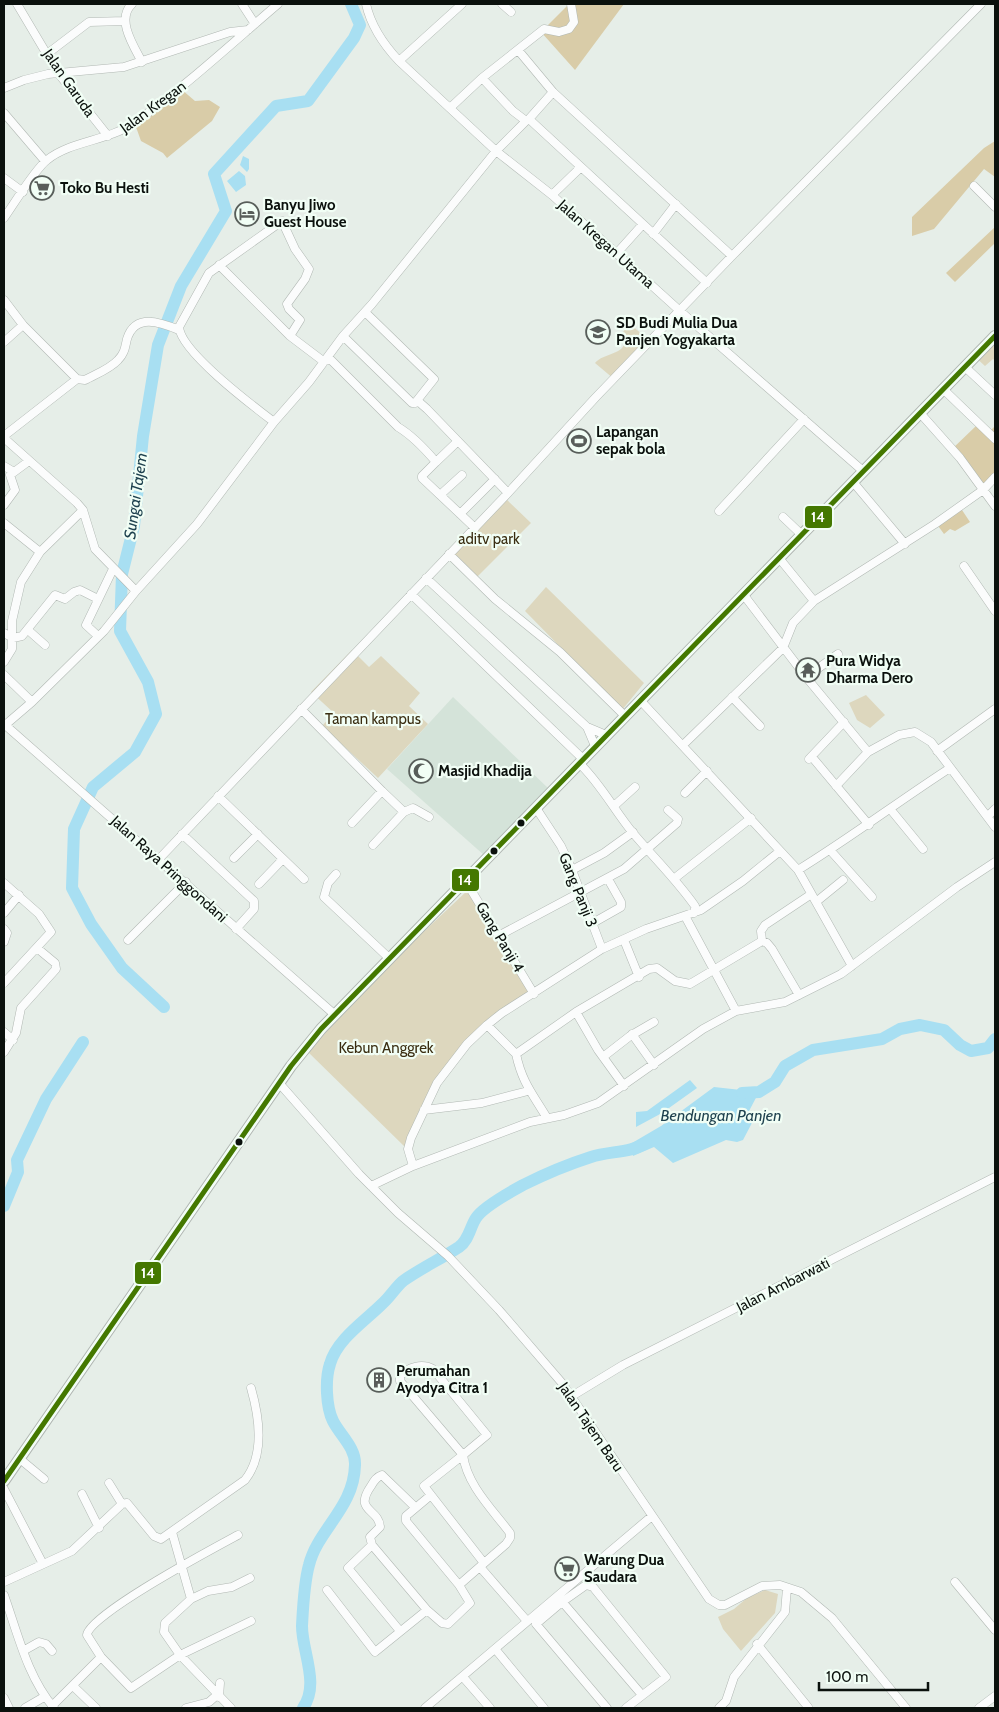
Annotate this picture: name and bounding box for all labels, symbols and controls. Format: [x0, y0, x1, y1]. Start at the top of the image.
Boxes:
street label: Jalan Garuda [38, 45, 99, 121]
street label: Jalan Kregan [116, 77, 190, 138]
supermarket icon: Toko Bu Hesti [29, 175, 55, 201]
place label: Toko Bu Hesti [60, 179, 149, 197]
street label: Jalan Kregan Utama [553, 195, 659, 293]
place label: Banyu Jiwo Guest House [264, 196, 347, 231]
hotel icon: Banyu Jiwo Guest House [234, 201, 260, 227]
place label: SD Budi Mulia Dua Panjen Yogyakarta [616, 314, 738, 349]
school or university icon: SD Budi Mulia Dua Panjen Yogyakarta [585, 319, 611, 345]
place label: Lapangan sepak bola [596, 423, 666, 458]
sports icon: Lapangan sepak bola [566, 428, 592, 454]
water label: Sungai Tajem [120, 452, 151, 540]
line badge: 14 [804, 505, 833, 529]
text: 14 [811, 508, 825, 526]
park label: aditv park [458, 530, 520, 548]
place label: Pura Widya Dharma Dero [826, 652, 914, 687]
temple icon: Pura Widya Dharma Dero [795, 657, 821, 683]
park label: Taman kampus [325, 710, 421, 728]
mosque icon: Masjid Khadija [408, 758, 434, 784]
place label: Masjid Khadija [438, 762, 532, 780]
street label: Jalan Raya Pringgondani [106, 811, 231, 926]
unlabelled marker [516, 818, 526, 828]
unlabelled marker [489, 846, 499, 856]
street label: Gang Panji 3 [555, 850, 601, 930]
line badge: 14 [451, 868, 480, 892]
text: 14 [458, 871, 472, 889]
street label: Gang Panji 4 [472, 899, 528, 976]
park label: Kebun Anggrek [338, 1039, 434, 1057]
water label: Bendungan Panjen [661, 1106, 781, 1125]
unlabelled marker [234, 1137, 244, 1147]
street label: Jalan Ambarwati [733, 1254, 833, 1317]
line badge: 14 [134, 1261, 162, 1285]
text: 14 [141, 1264, 155, 1282]
place label: Perumahan Ayodya Citra 1 [396, 1362, 488, 1397]
building icon: Perumahan Ayodya Citra 1 [366, 1367, 392, 1393]
street label: Jalan Tajem Baru [554, 1378, 627, 1475]
place label: Warung Dua Saudara [584, 1551, 665, 1586]
supermarket icon: Warung Dua Saudara [554, 1556, 580, 1582]
scale bar [819, 1660, 928, 1692]
text: 100 m [826, 1668, 868, 1686]

